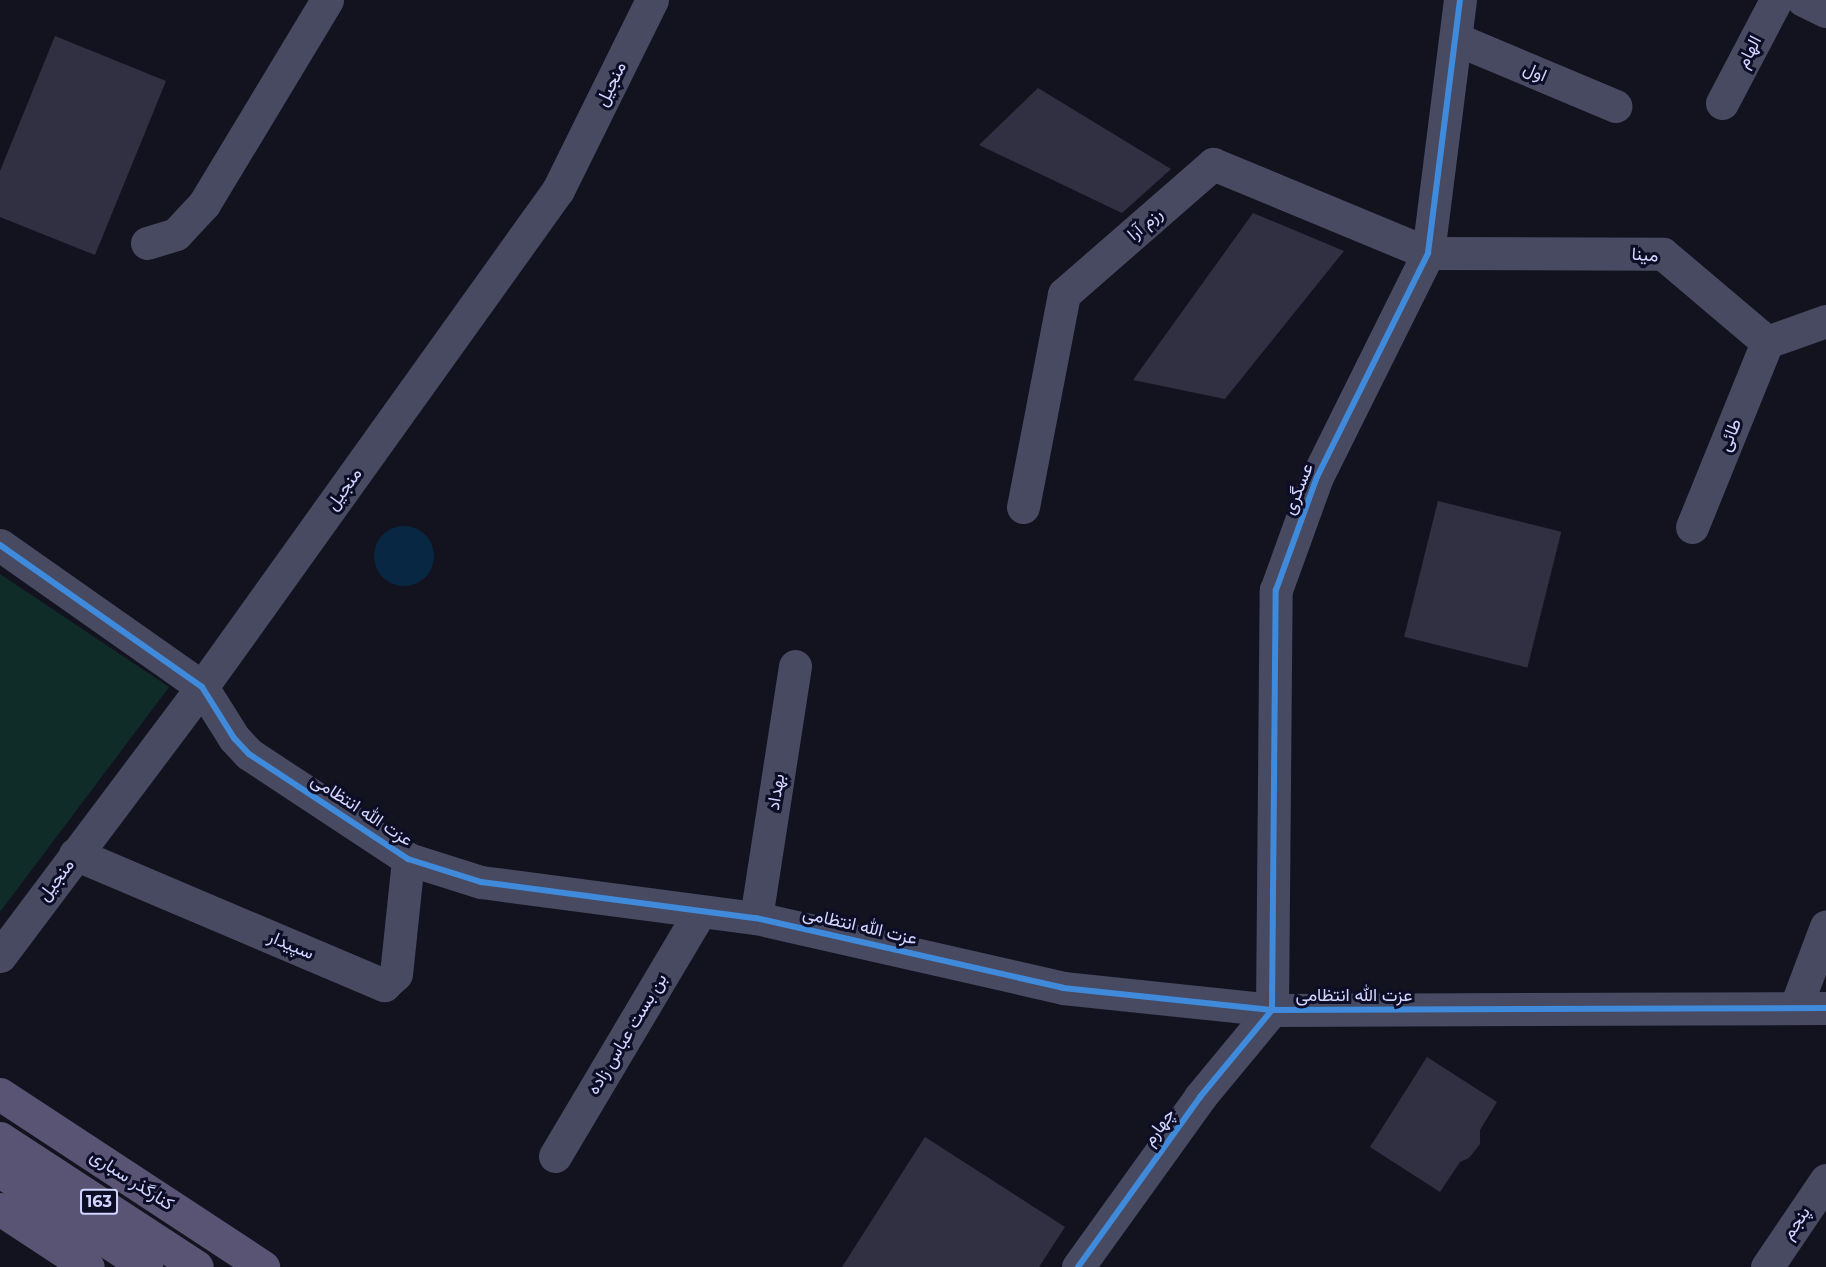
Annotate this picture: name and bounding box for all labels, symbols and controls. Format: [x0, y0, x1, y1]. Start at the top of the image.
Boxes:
street label: الهام [1732, 32, 1766, 72]
street label: اول [1520, 57, 1550, 87]
street label: منجیل [591, 58, 631, 110]
street label: رزم آرا [1123, 203, 1167, 245]
street label: مینا [1631, 243, 1659, 267]
street label: طائی [1714, 415, 1746, 455]
street label: عسگری [1278, 460, 1318, 518]
street label: منجیل [321, 464, 367, 514]
street label: عزت الله انتظامی [307, 769, 417, 851]
street label: بهداد [762, 772, 790, 812]
street label: منجیل [33, 855, 79, 905]
street label: عزت الله انتظامی [801, 902, 919, 950]
street label: سپیدار [265, 926, 317, 964]
street label: بن بست عباس زاده [582, 970, 672, 1098]
street label: عزت الله انتظامی [1295, 984, 1413, 1006]
street label: چهارم [1138, 1104, 1180, 1150]
street label: کنارگذر سباری [86, 1145, 178, 1215]
road number: 163 [80, 1189, 118, 1215]
street label: پنجم [1777, 1202, 1815, 1244]

